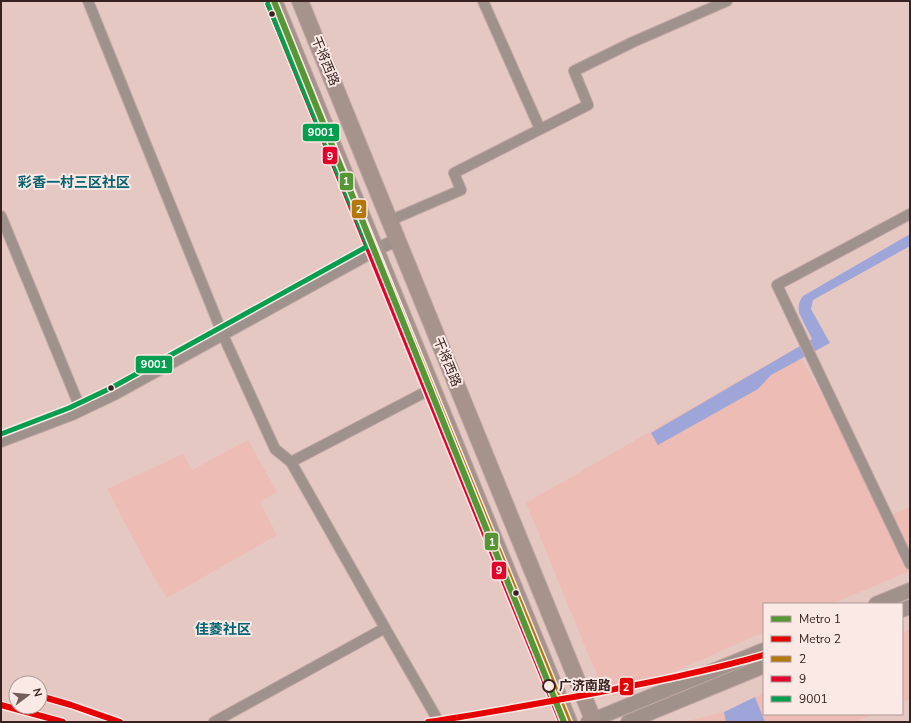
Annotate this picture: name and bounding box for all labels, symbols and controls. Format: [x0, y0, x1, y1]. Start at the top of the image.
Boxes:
unlabelled marker [267, 9, 277, 19]
street label: 干将西路 [307, 34, 343, 88]
line badge: 9001 [302, 123, 340, 142]
text: 9001 [308, 125, 334, 140]
line badge: 9 [322, 146, 338, 165]
text: 9 [327, 149, 334, 164]
line badge: 1 [339, 172, 354, 191]
district label: 彩香一村三区社区 [18, 173, 130, 192]
text: 1 [343, 174, 349, 189]
line badge: 2 [351, 199, 367, 219]
text: 2 [356, 202, 363, 217]
street label: 干将西路 [429, 335, 465, 389]
line badge: 9001 [135, 355, 173, 374]
text: 9001 [141, 357, 167, 372]
unlabelled marker [106, 383, 116, 393]
line badge: 1 [484, 532, 499, 551]
text: 1 [489, 535, 495, 550]
line badge: 9 [491, 561, 507, 580]
text: 9 [496, 563, 503, 578]
unlabelled marker [511, 588, 521, 598]
legend [763, 603, 903, 715]
text: Metro 1 [799, 611, 841, 627]
district label: 佳菱社区 [195, 620, 251, 639]
text: Metro 2 [799, 631, 841, 647]
text: 2 [799, 651, 806, 667]
text: 9 [799, 671, 806, 687]
north arrow [8, 675, 48, 715]
place label: 广济南路 [559, 677, 611, 695]
line badge: 2 [619, 677, 634, 696]
marker: 广济南路 [542, 679, 556, 693]
text: 2 [623, 680, 630, 695]
text: N [29, 686, 45, 698]
text: 9001 [799, 691, 828, 707]

